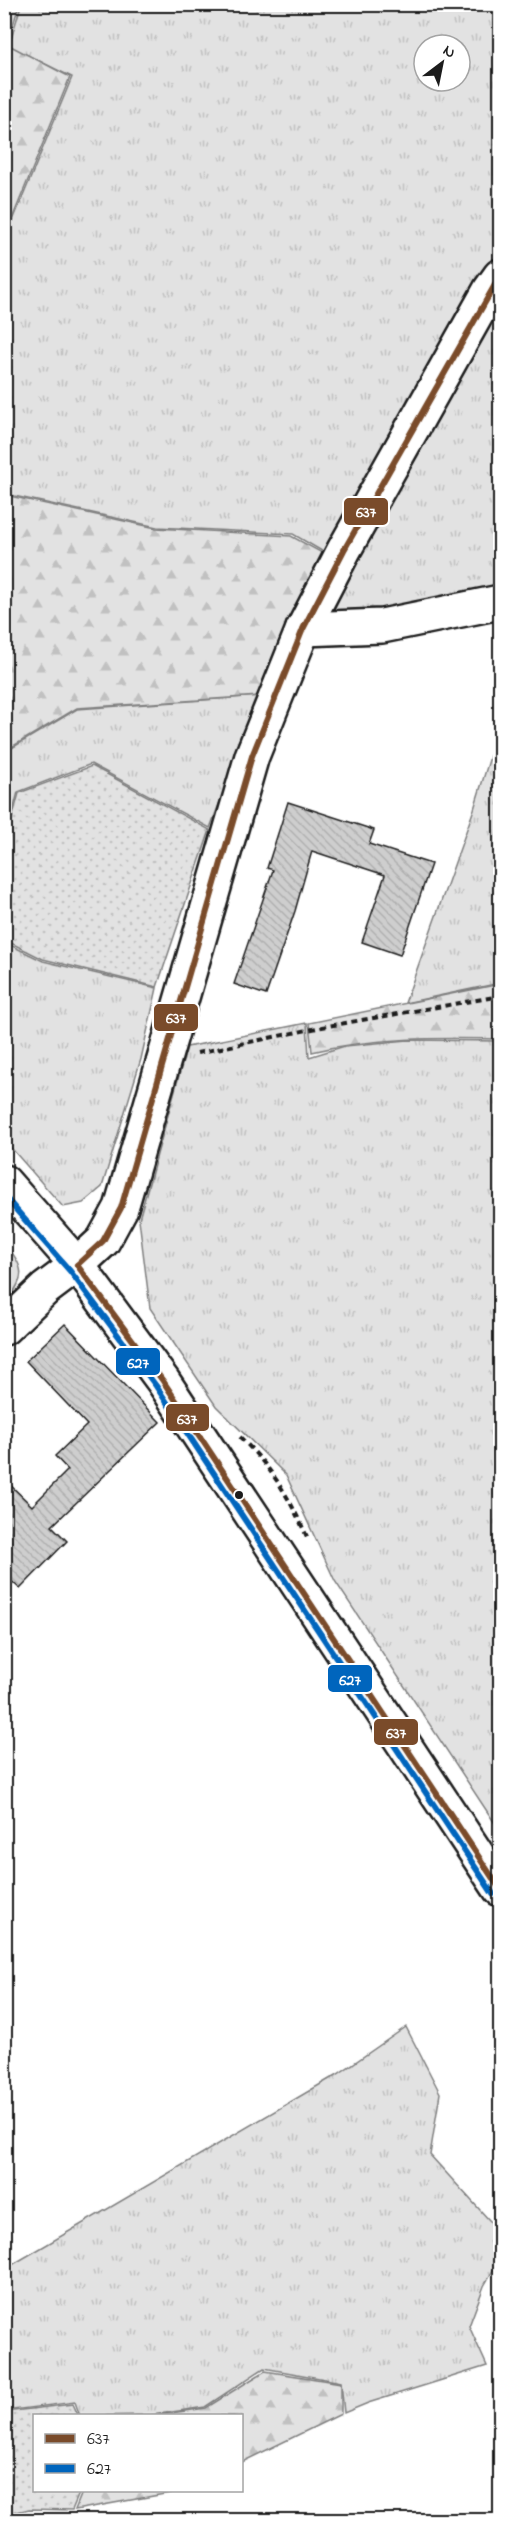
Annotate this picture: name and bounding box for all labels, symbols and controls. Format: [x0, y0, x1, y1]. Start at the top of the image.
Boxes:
north arrow [412, 33, 472, 93]
text: N [438, 39, 460, 65]
line badge: 637 [343, 497, 389, 526]
text: 637 [355, 501, 377, 525]
line badge: 637 [153, 1003, 199, 1032]
text: 637 [165, 1007, 187, 1031]
line badge: 627 [115, 1347, 161, 1376]
text: 627 [126, 1352, 149, 1376]
line badge: 637 [165, 1403, 210, 1432]
text: 637 [176, 1408, 198, 1432]
unlabelled marker [233, 1489, 245, 1501]
line badge: 627 [327, 1664, 373, 1693]
text: 627 [338, 1669, 361, 1693]
line badge: 637 [373, 1718, 419, 1746]
text: 637 [385, 1722, 407, 1746]
legend [33, 2414, 243, 2492]
text: 637 [87, 2427, 110, 2453]
text: 627 [87, 2457, 112, 2483]

